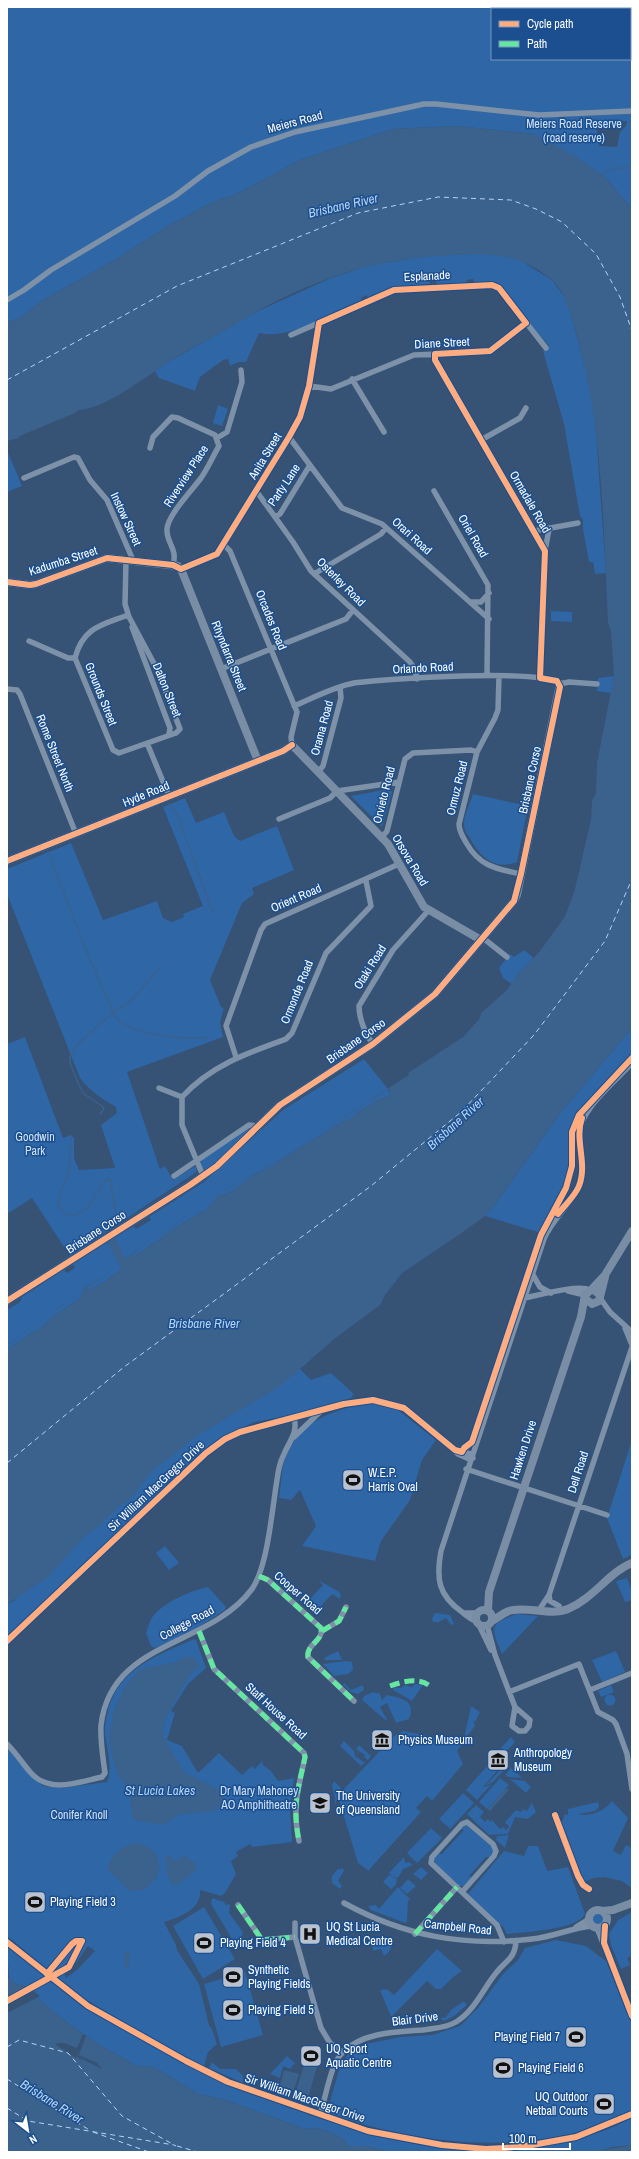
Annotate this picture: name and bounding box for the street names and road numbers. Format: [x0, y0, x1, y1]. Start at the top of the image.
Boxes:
street label: Meiers Road [266, 107, 324, 137]
street label: Esplanade [403, 267, 451, 285]
street label: Diane Street [414, 334, 470, 352]
street label: Anita Street [244, 429, 285, 483]
street label: Riverview Place [160, 442, 212, 510]
street label: Party Lane [264, 461, 304, 509]
street label: Ormadale Road [506, 468, 554, 536]
street label: Instow Street [107, 490, 145, 549]
street label: Oriel Road [454, 511, 492, 561]
street label: Orari Road [389, 514, 435, 558]
street label: Kadumba Street [27, 542, 100, 580]
street label: Osterley Road [313, 554, 369, 610]
street label: Orcades Road [252, 588, 290, 652]
street label: Rhyndarra Street [208, 618, 251, 694]
street label: Orlando Road [392, 658, 454, 678]
street label: Grounds Street [81, 660, 121, 728]
street label: Dalton Street [149, 660, 185, 720]
street label: Orama Road [307, 699, 337, 757]
street label: Rome Street North [32, 712, 78, 794]
street label: Brisbane Corso [515, 745, 545, 815]
street label: Ormuz Road [442, 759, 472, 817]
street label: Orvieto Road [369, 765, 399, 825]
street label: Hyde Road [120, 777, 172, 811]
street label: Orsova Road [388, 831, 432, 889]
street label: Orient Road [268, 880, 324, 916]
street label: Otaki Road [350, 942, 390, 992]
street label: Ormonde Road [277, 958, 317, 1026]
street label: Brisbane Corso [323, 1015, 389, 1067]
street label: Brisbane Corso [63, 1207, 129, 1257]
street label: Hawken Drive [506, 1418, 540, 1482]
street label: Sir William MacGregor Drive [104, 1437, 208, 1535]
street label: Dell Road [564, 1449, 592, 1495]
street label: Cooper Road [271, 1568, 325, 1618]
street label: College Road [157, 1602, 217, 1644]
street label: Staff House Road [242, 1679, 310, 1743]
street label: Campbell Road [423, 1915, 493, 1939]
street label: Blair Drive [391, 2008, 439, 2030]
street label: Sir William MacGregor Drive [243, 2070, 367, 2126]

